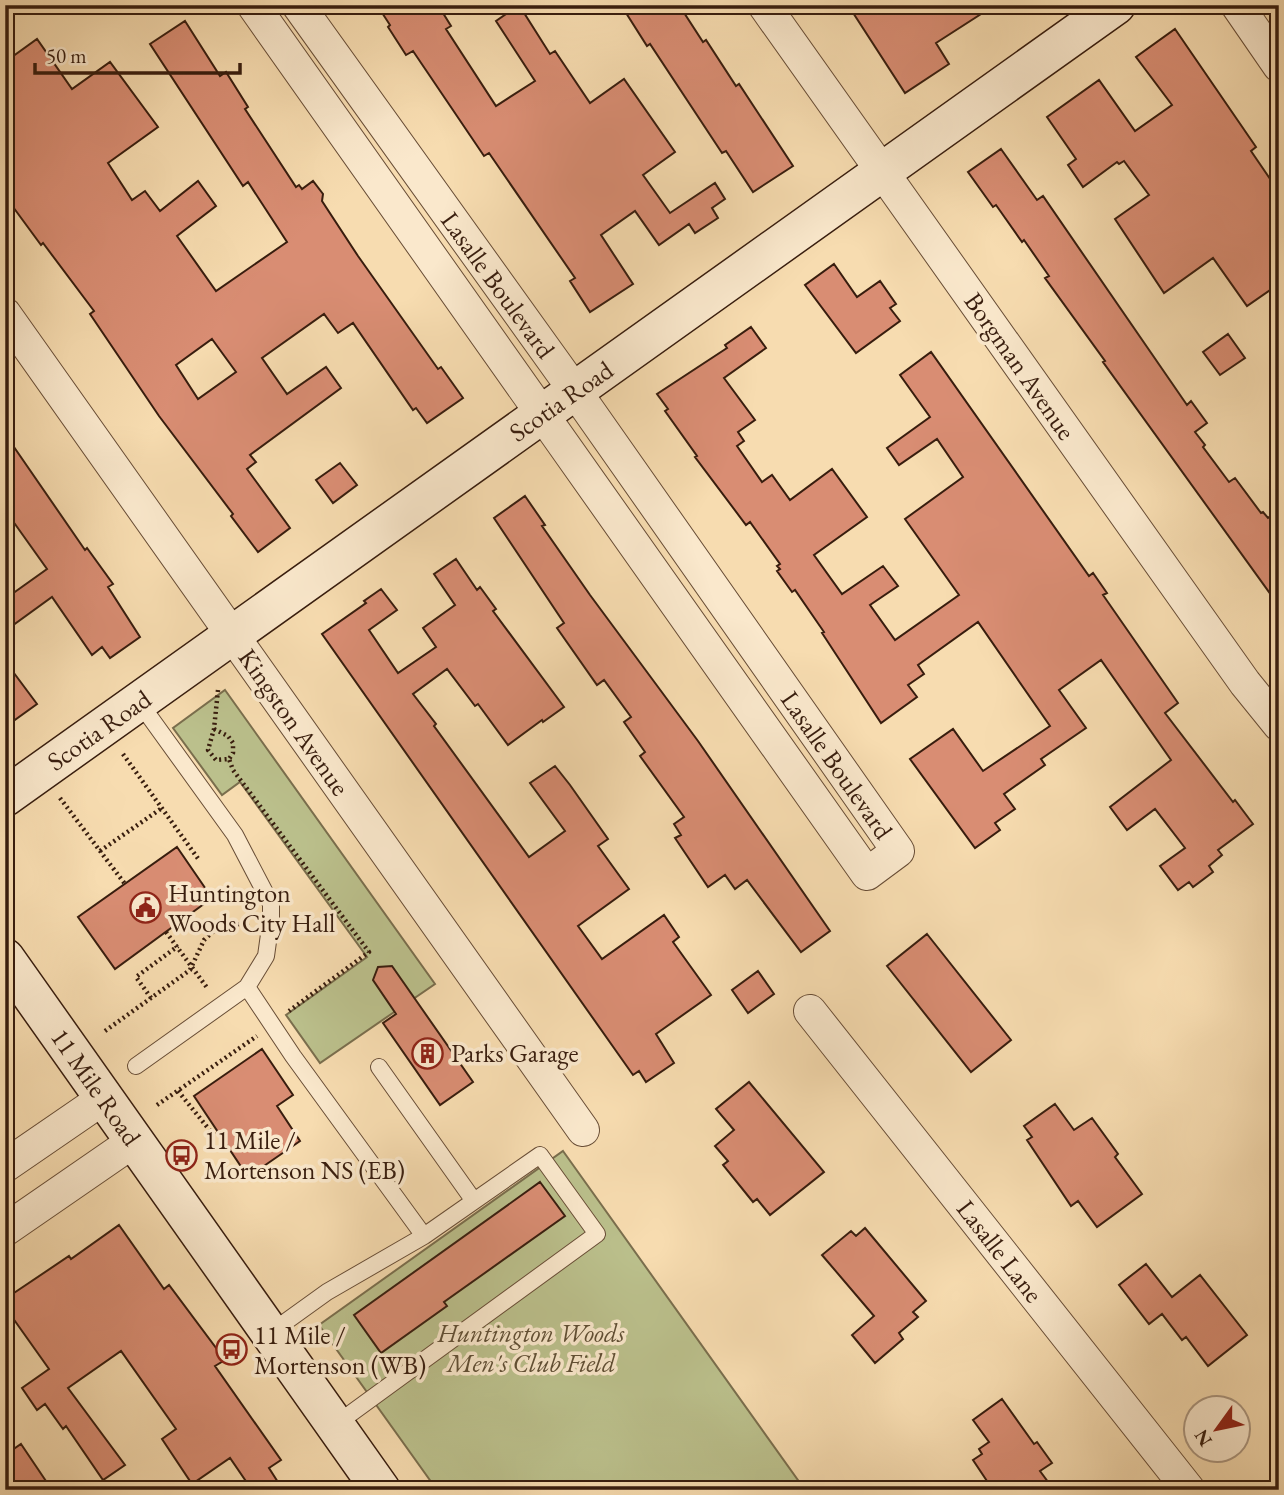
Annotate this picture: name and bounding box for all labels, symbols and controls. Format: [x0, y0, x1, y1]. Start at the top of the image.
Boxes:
scale bar [35, 32, 240, 76]
text: 50 m [46, 42, 87, 69]
street label: Lasalle Boulevard [433, 205, 563, 366]
street label: Borgman Avenue [957, 286, 1083, 446]
street label: Scotia Road [502, 352, 620, 449]
street label: Kingston Avenue [231, 642, 357, 802]
street label: Scotia Road [40, 681, 158, 778]
street label: Lasalle Boulevard [773, 684, 901, 847]
place label: Huntington Woods City Hall [168, 876, 335, 940]
public building icon: Huntington Woods City Hall [128, 891, 162, 925]
street label: 11 Mile Road [43, 1022, 149, 1153]
building icon: Parks Garage [411, 1036, 445, 1070]
place label: Parks Garage [451, 1036, 579, 1070]
place label: 11 Mile / Mortenson NS (EB) [204, 1123, 405, 1187]
bus stop icon: 11 Mile / Mortenson NS (EB) [164, 1138, 198, 1172]
street label: Lasalle Lane [949, 1193, 1051, 1309]
park label: Huntington Woods Men's Club Field [436, 1316, 625, 1380]
place label: 11 Mile / Mortenson (WB) [254, 1318, 426, 1382]
bus stop icon: 11 Mile / Mortenson (WB) [214, 1333, 248, 1367]
north arrow [1182, 1394, 1252, 1464]
text: N [1188, 1424, 1218, 1451]

